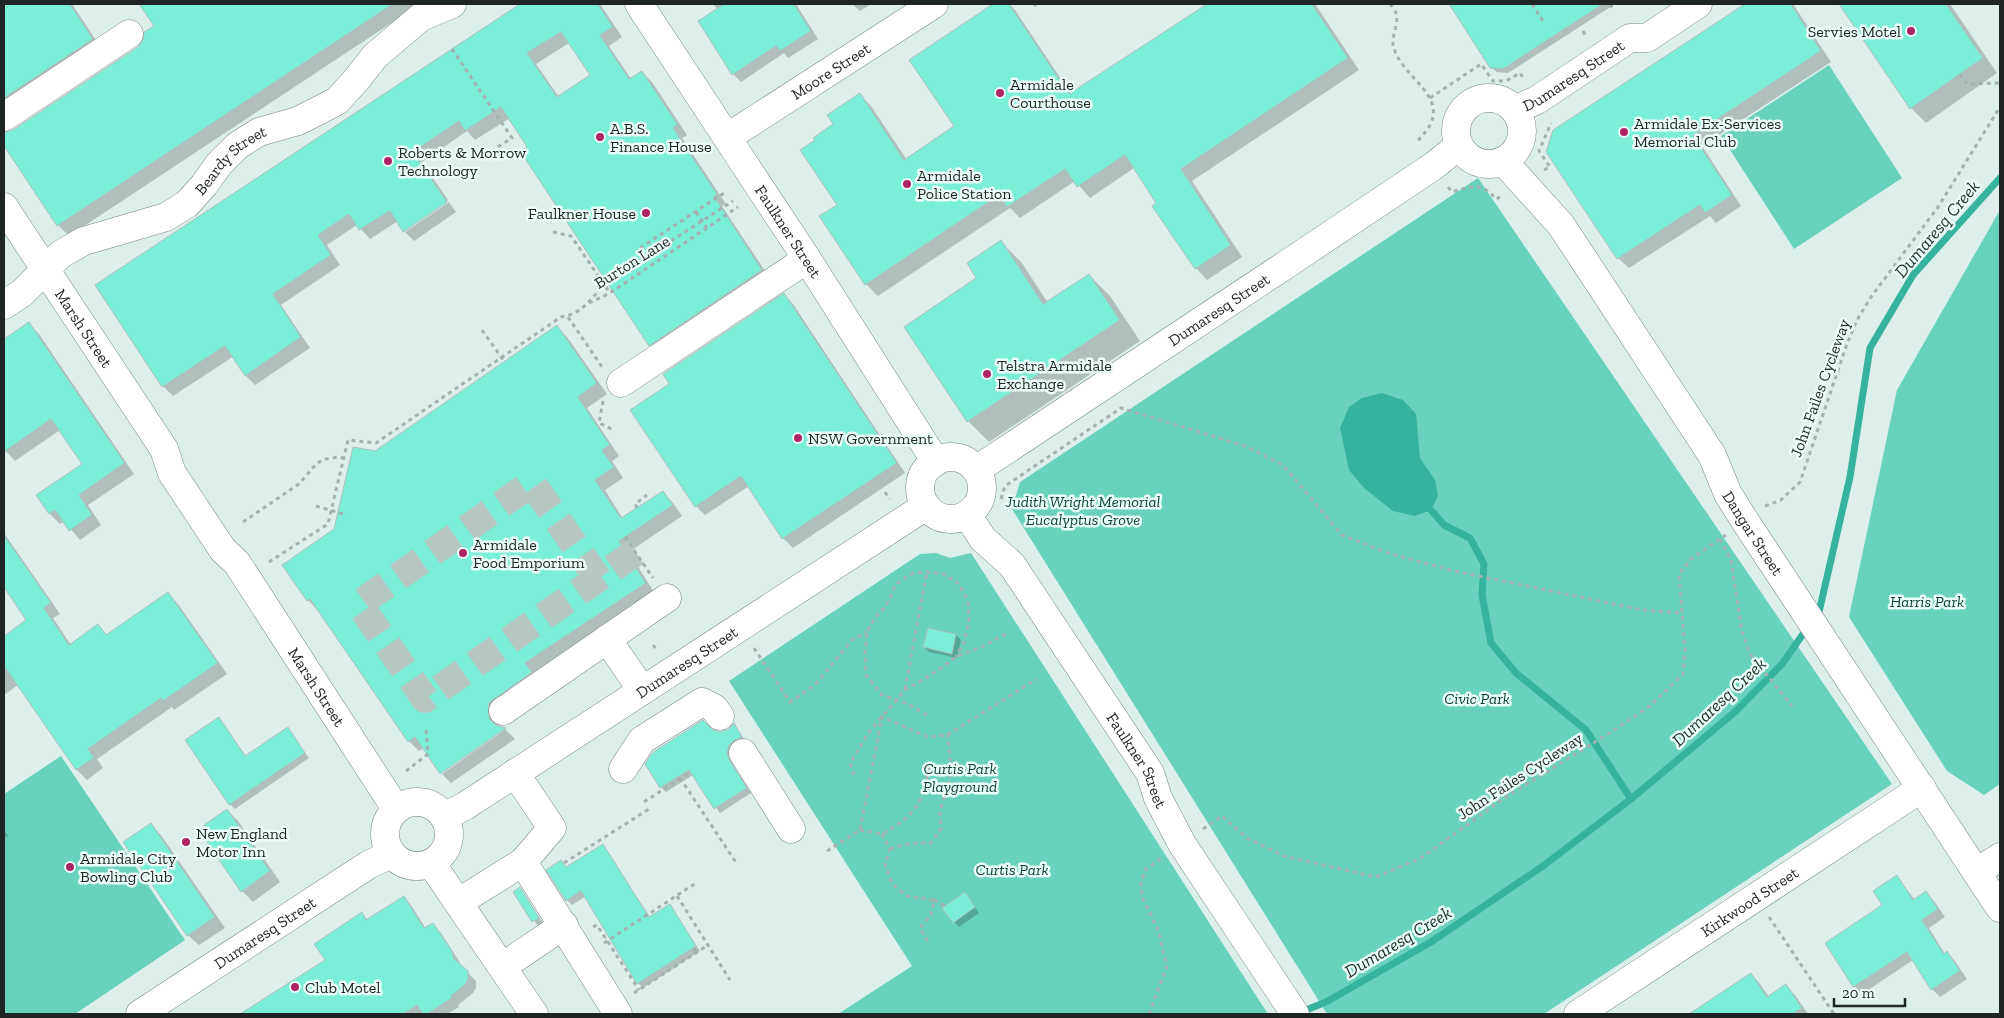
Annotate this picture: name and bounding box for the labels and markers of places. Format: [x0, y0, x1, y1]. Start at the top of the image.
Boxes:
place label: Servies Motel [1808, 22, 1901, 41]
marker: Servies Motel [1905, 25, 1917, 37]
place label: Armidale Courthouse [1010, 75, 1091, 112]
marker: Armidale Courthouse [994, 87, 1006, 99]
place label: Armidale Ex-Services Memorial Club [1634, 114, 1781, 151]
place label: A.B.S. Finance House [610, 119, 711, 156]
marker: Armidale Ex-Services Memorial Club [1618, 126, 1630, 138]
marker: A.B.S. Finance House [594, 131, 606, 143]
place label: Roberts & Morrow Technology [398, 143, 527, 180]
marker: Roberts & Morrow Technology [382, 155, 394, 167]
place label: Armidale Police Station [917, 166, 1012, 203]
marker: Armidale Police Station [901, 178, 913, 190]
place label: Faulkner House [528, 204, 636, 223]
marker: Faulkner House [640, 207, 652, 219]
place label: Telstra Armidale Exchange [997, 356, 1112, 393]
marker: Telstra Armidale Exchange [981, 368, 993, 380]
place label: NSW Government [808, 429, 933, 448]
marker: NSW Government [792, 432, 804, 444]
place label: Armidale Food Emporium [473, 535, 585, 572]
marker: Armidale Food Emporium [457, 547, 469, 559]
place label: New England Motor Inn [196, 824, 288, 861]
marker: New England Motor Inn [180, 836, 192, 848]
place label: Armidale City Bowling Club [80, 849, 177, 886]
marker: Armidale City Bowling Club [64, 861, 76, 873]
place label: Club Motel [305, 978, 380, 997]
marker: Club Motel [289, 981, 301, 993]

